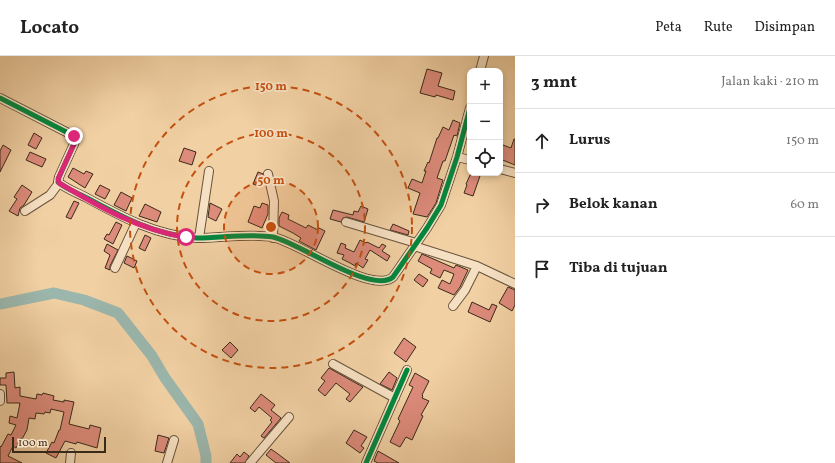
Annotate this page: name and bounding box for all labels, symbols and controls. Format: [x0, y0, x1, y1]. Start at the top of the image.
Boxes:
text: Locato [20, 15, 79, 41]
text: Peta [655, 18, 682, 37]
text: Rute [704, 18, 733, 37]
text: Disimpan [755, 18, 815, 37]
map controls [467, 68, 503, 176]
button: + [467, 68, 503, 104]
text: 3 mnt [531, 71, 577, 94]
text: Jalan kaki · 210 m [721, 73, 819, 91]
text: 150 m [255, 79, 287, 95]
button: − [467, 104, 503, 140]
text: 100 m [254, 126, 288, 142]
route end [65, 127, 83, 145]
icon: ahead [531, 130, 553, 152]
text: Lurus [569, 130, 610, 151]
text: 150 m [786, 132, 819, 150]
button: locate [467, 140, 503, 176]
text: 50 m [257, 173, 285, 189]
icon: right [531, 194, 553, 216]
text: Belok kanan [569, 194, 658, 215]
text: 60 m [791, 196, 819, 214]
centre of rings [264, 220, 278, 234]
route start [177, 228, 195, 246]
icon: arrive [531, 258, 553, 280]
text: Tiba di tujuan [569, 258, 668, 279]
scale bar [12, 435, 106, 454]
text: 100 m [18, 436, 48, 451]

